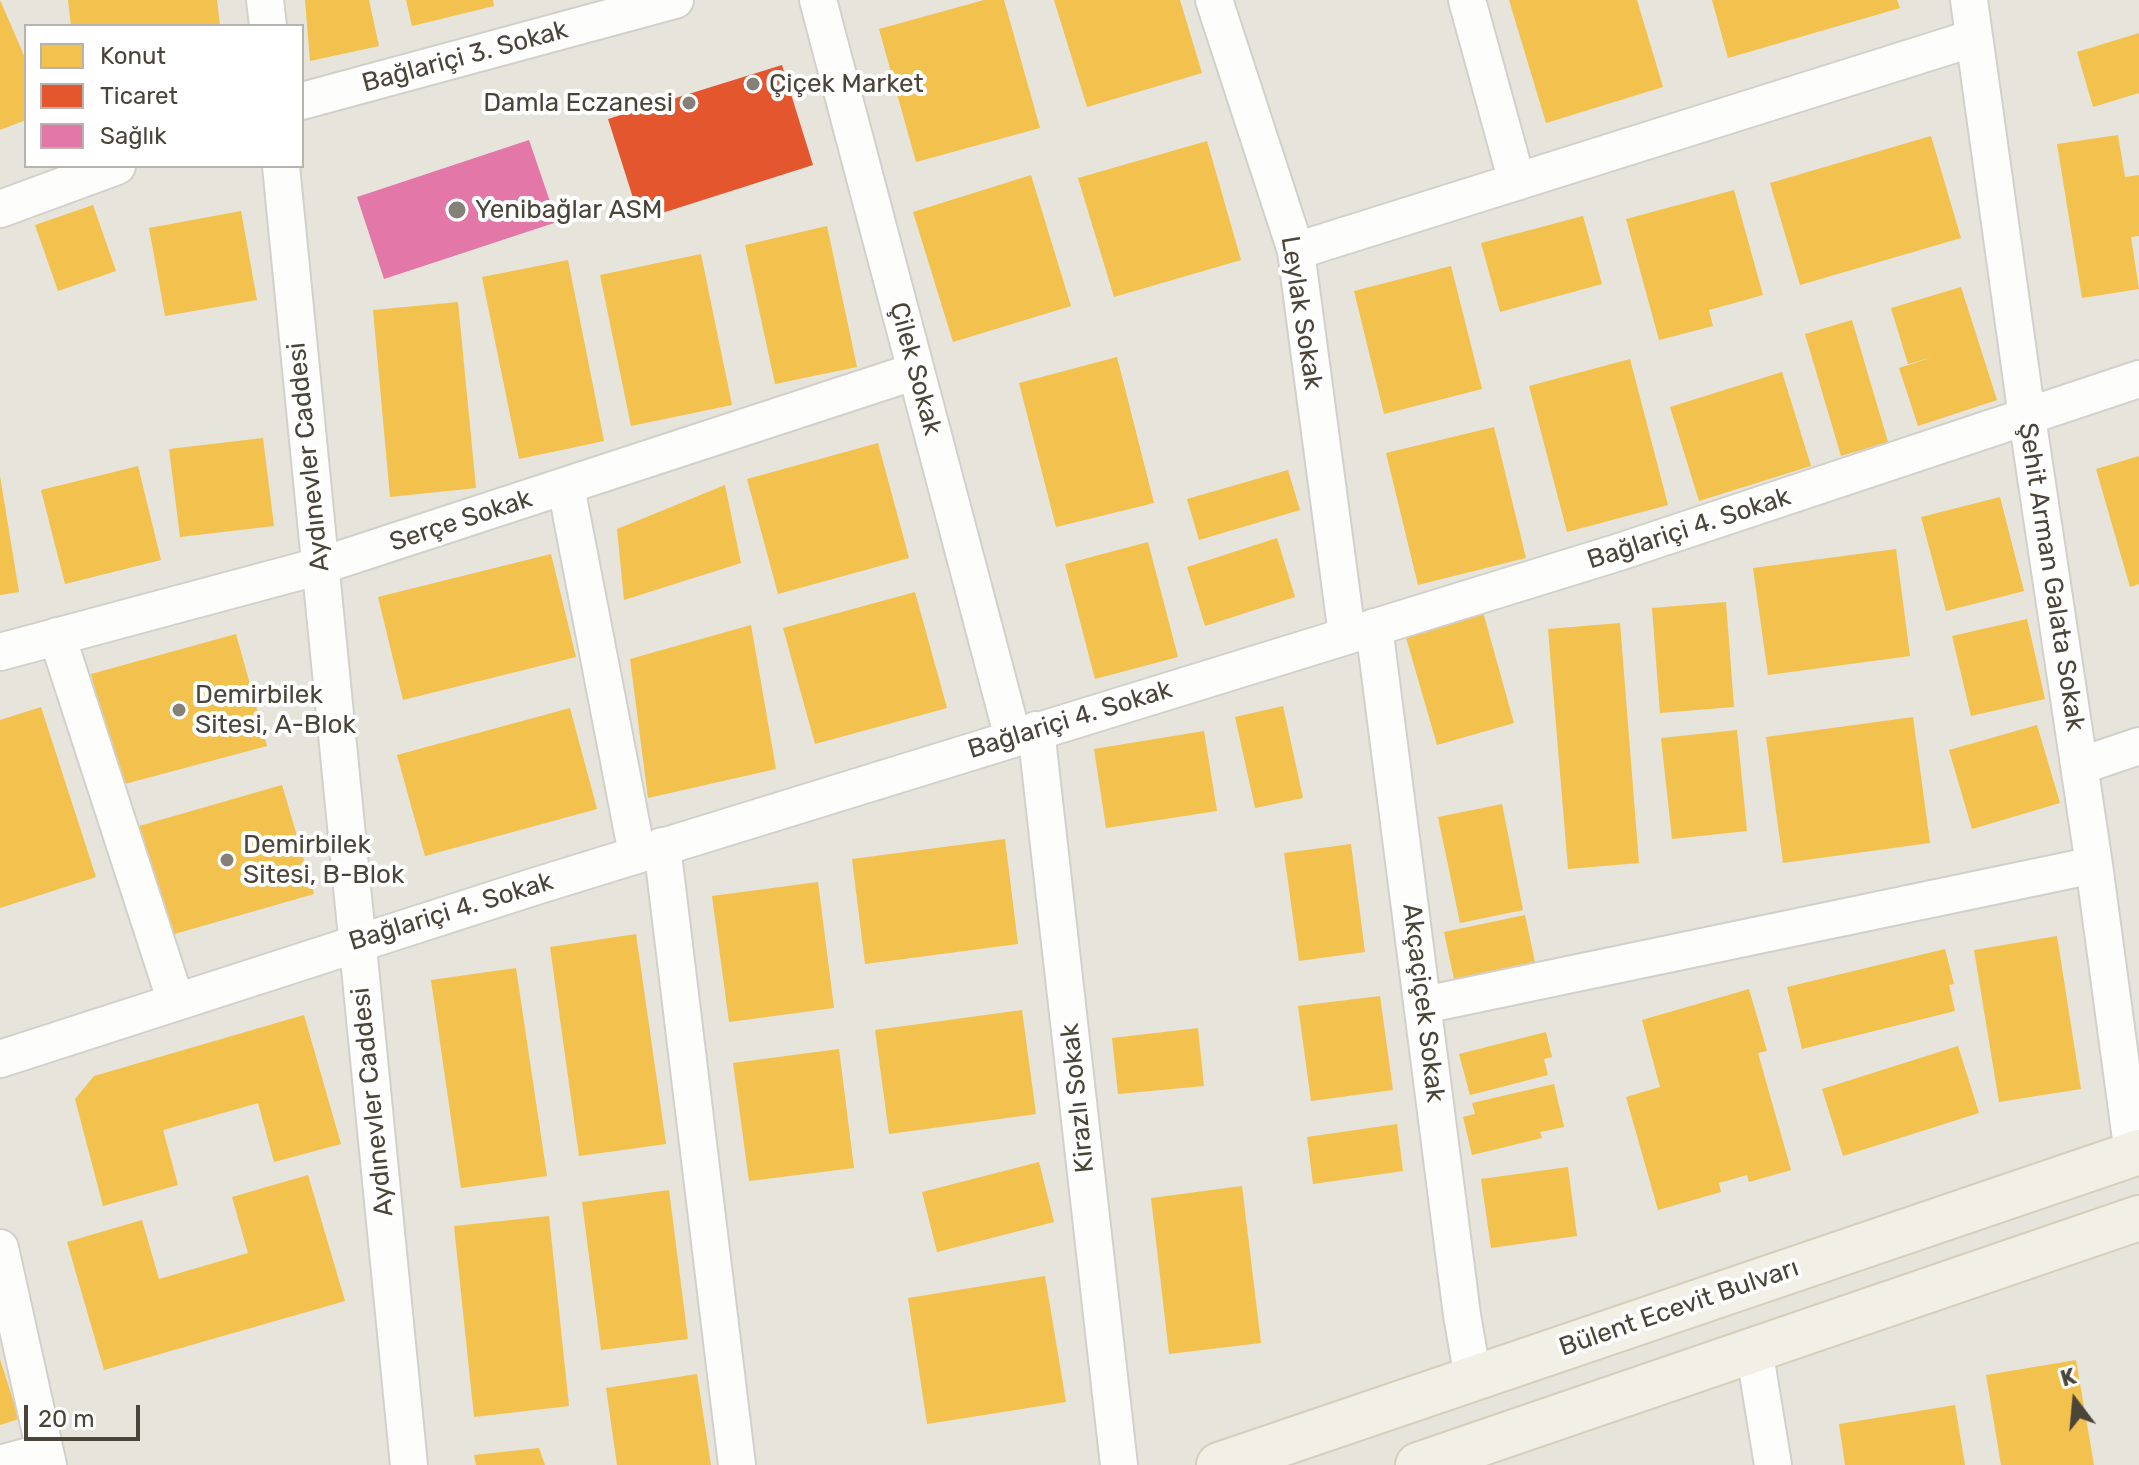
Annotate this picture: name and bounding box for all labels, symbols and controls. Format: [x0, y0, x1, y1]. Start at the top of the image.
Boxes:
street label: Bağlariçi 3. Sokak [359, 15, 571, 99]
legend [24, 24, 304, 168]
text: Konut [100, 42, 166, 70]
place label: Çiçek Market [769, 68, 924, 100]
marker: Çiçek Market [744, 75, 762, 93]
text: Ticaret [100, 82, 178, 110]
place label: Damla Eczanesi [483, 87, 673, 119]
marker: Damla Eczanesi [680, 94, 698, 112]
text: Sağlık [100, 122, 167, 150]
place label: Yenibağlar ASM [475, 194, 662, 226]
marker: Yenibağlar ASM [446, 199, 468, 221]
street label: Leylak Sokak [1273, 234, 1329, 392]
street label: Çilek Sokak [882, 299, 948, 439]
street label: Aydınevler Caddesi [281, 341, 337, 573]
street label: Şehit Arman Galata Sokak [2011, 421, 2091, 733]
street label: Bağlariçi 4. Sokak [1583, 481, 1795, 577]
street label: Serçe Sokak [386, 483, 536, 559]
street label: Bağlariçi 4. Sokak [964, 674, 1176, 766]
place label: Demirbilek Sitesi, A-Blok [195, 679, 356, 740]
marker: Demirbilek Sitesi, A-Blok [170, 701, 188, 719]
place label: Demirbilek Sitesi, B-Blok [243, 829, 404, 890]
marker: Demirbilek Sitesi, B-Blok [218, 851, 236, 869]
street label: Bağlariçi 4. Sokak [345, 866, 557, 958]
street label: Akçaçiçek Sokak [1395, 902, 1451, 1104]
street label: Aydınevler Caddesi [345, 986, 401, 1218]
street label: Kirazlı Sokak [1055, 1022, 1101, 1174]
street label: Bülent Ecevit Bulvarı [1555, 1252, 1803, 1364]
north arrow [2035, 1361, 2115, 1441]
text: K [2058, 1362, 2079, 1392]
scale bar [28, 1389, 144, 1439]
text: 20 m [38, 1405, 95, 1433]

